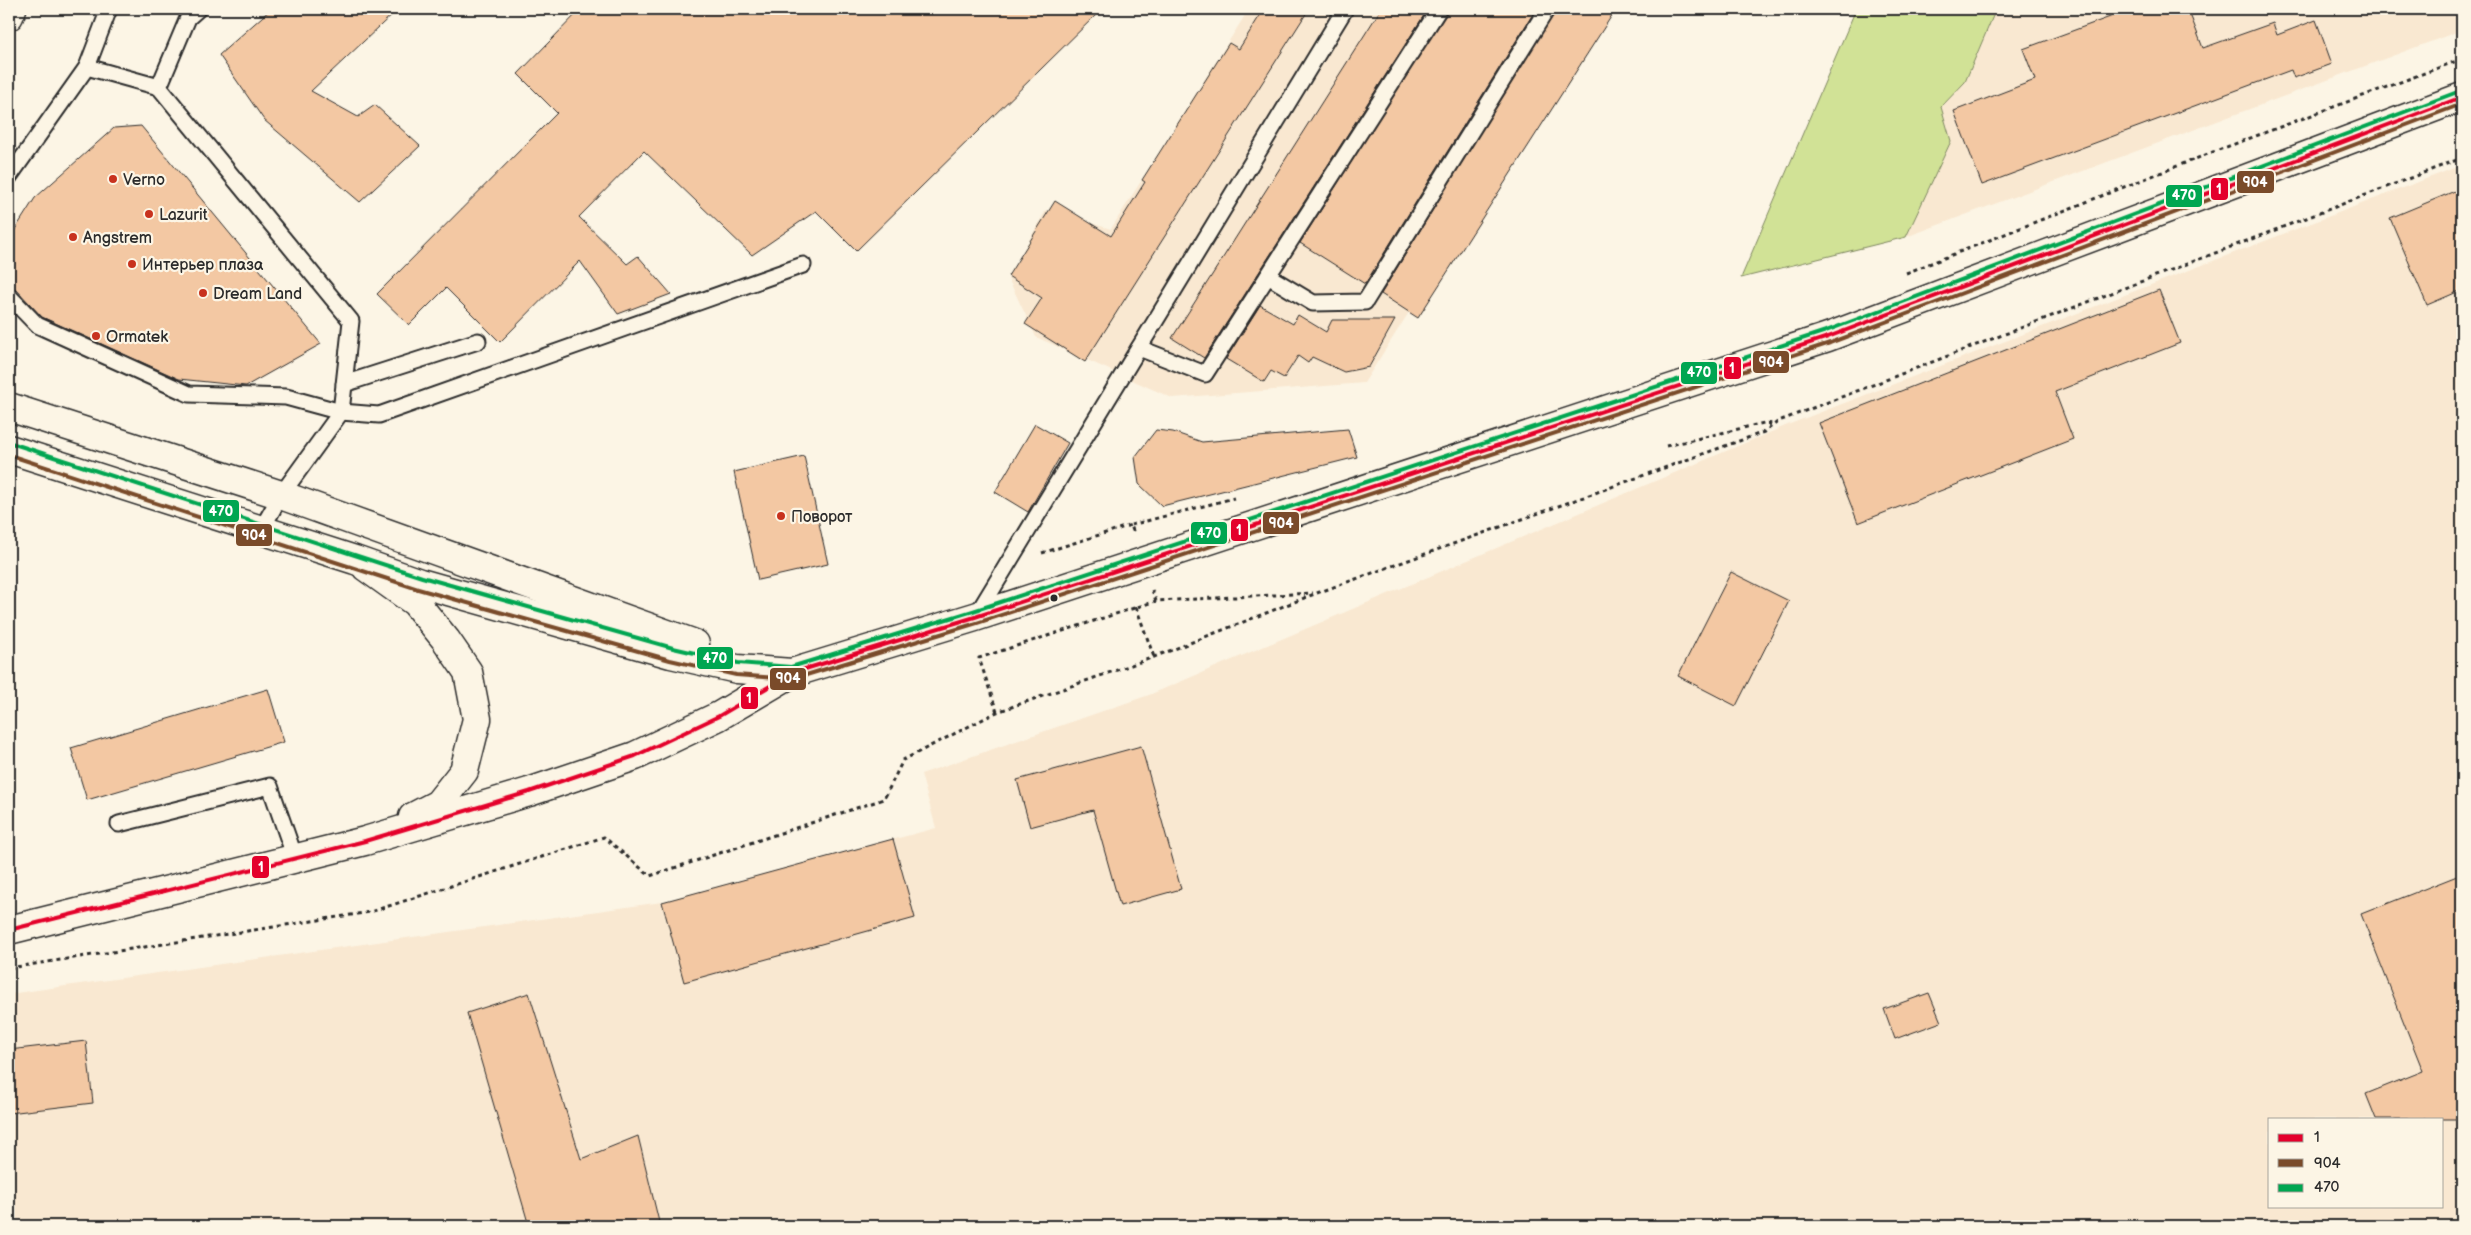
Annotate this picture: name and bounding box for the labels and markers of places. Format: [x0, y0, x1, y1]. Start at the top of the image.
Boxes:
place label: Verno [123, 171, 165, 190]
marker: Verno [107, 173, 119, 185]
place label: Lazurit [159, 206, 208, 225]
marker: Lazurit [143, 208, 155, 220]
place label: Angstrem [83, 229, 152, 248]
marker: Angstrem [67, 231, 79, 243]
place label: Интерьер плаза [142, 256, 264, 275]
marker: Интерьер плаза [126, 258, 138, 270]
place label: Dream Land [213, 285, 302, 304]
marker: Dream Land [197, 287, 209, 299]
place label: Ormatek [106, 328, 168, 347]
marker: Ormatek [90, 330, 102, 342]
place label: Поворот [791, 508, 853, 527]
marker: Поворот [775, 510, 787, 522]
unlabelled marker [1049, 593, 1059, 603]

